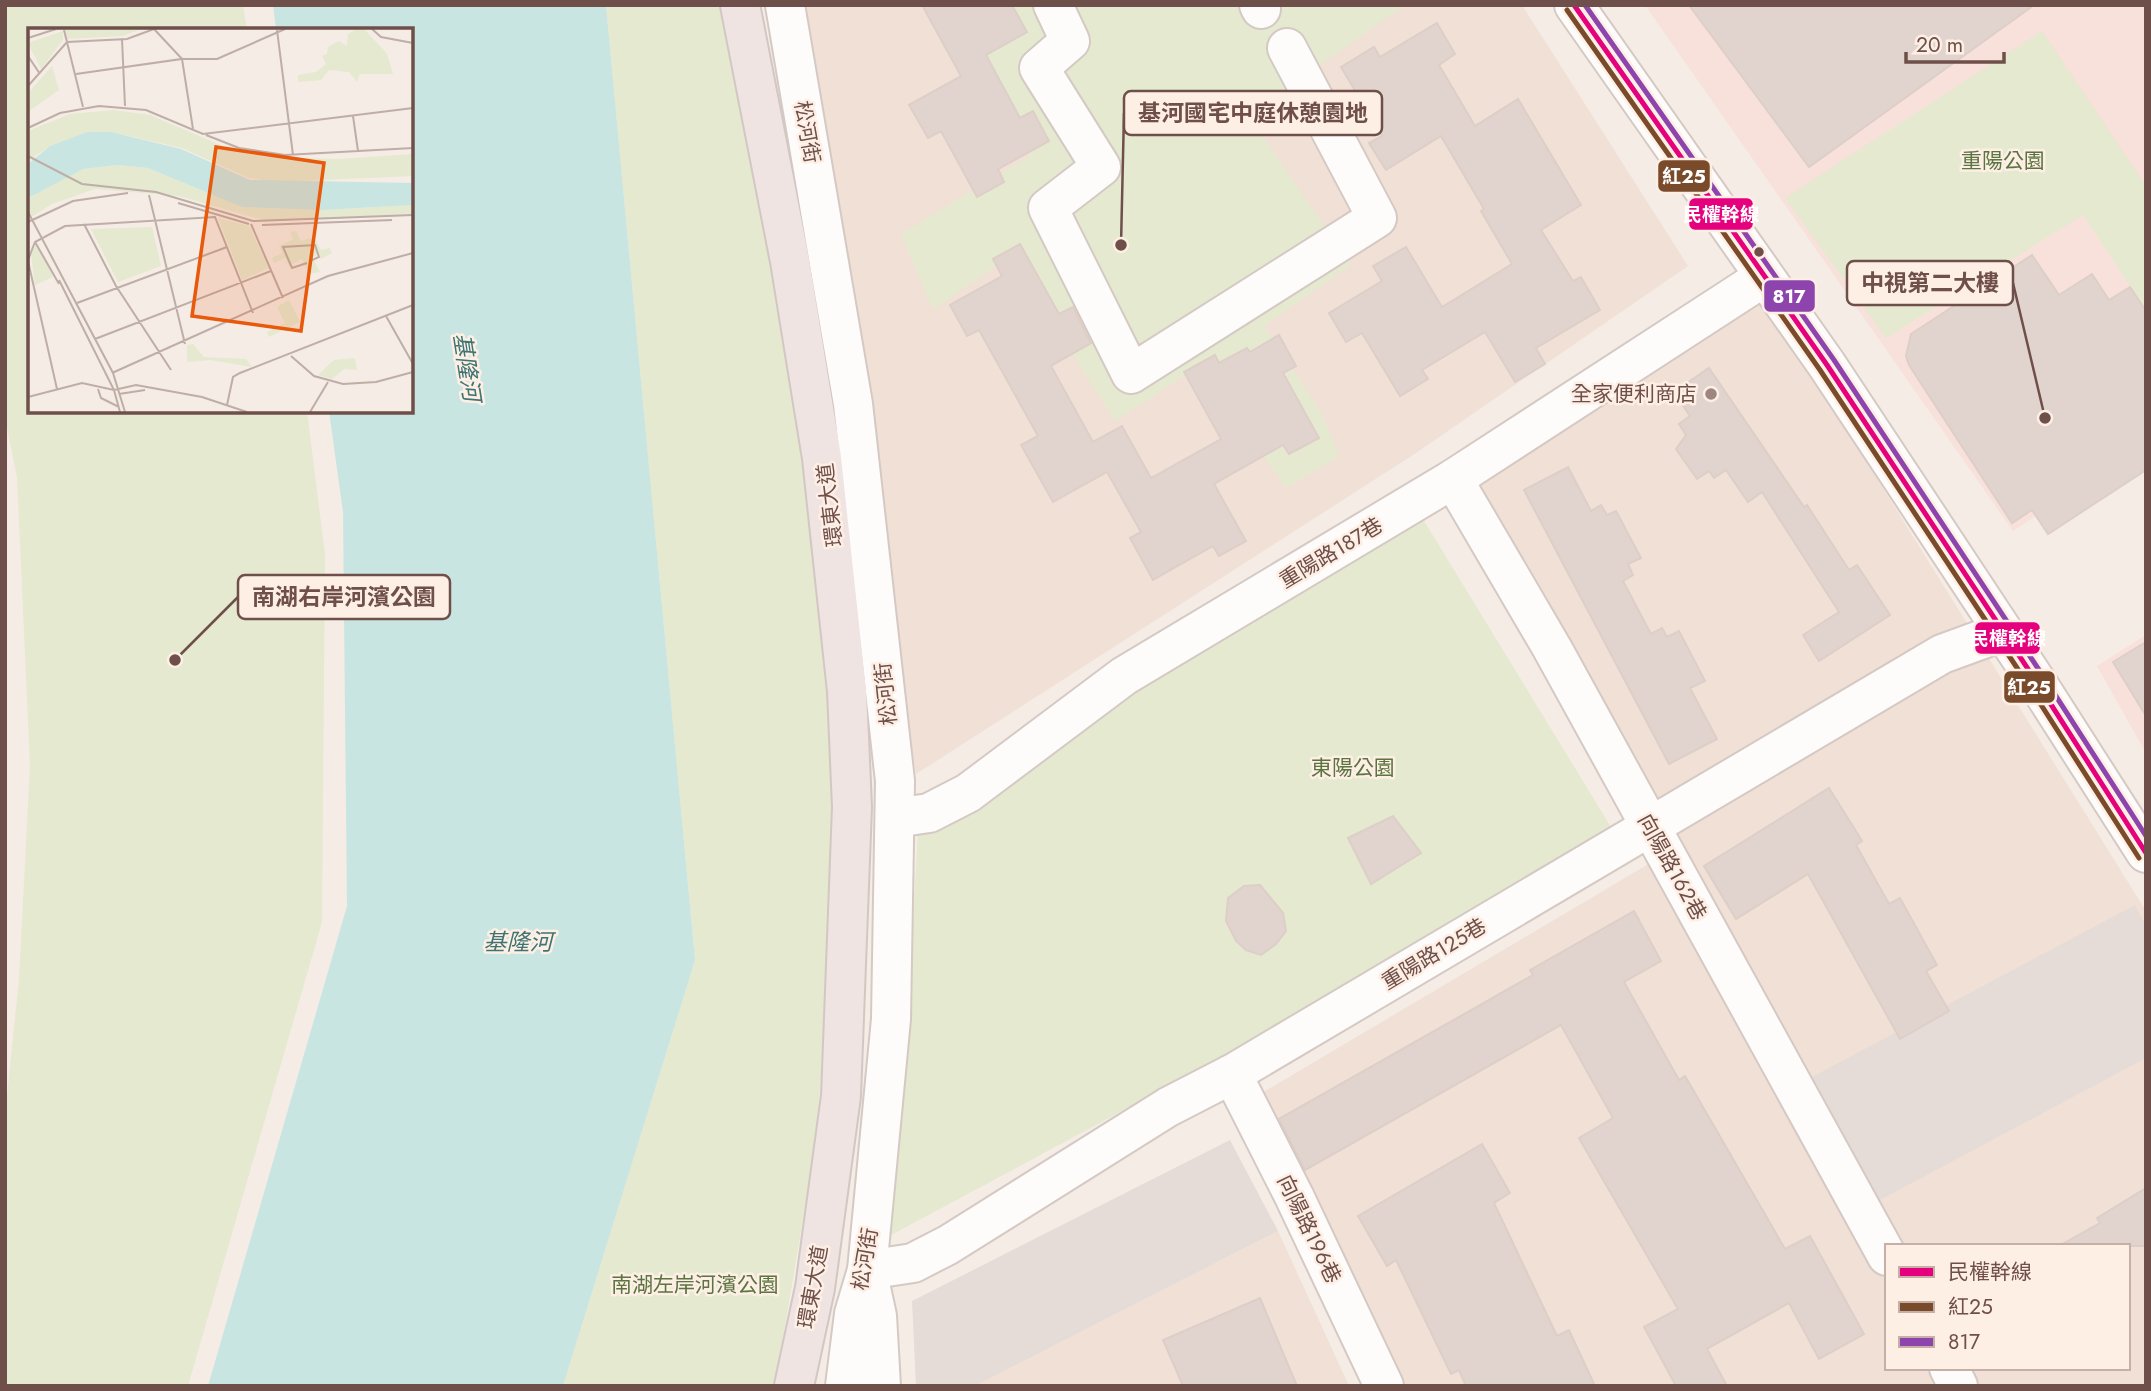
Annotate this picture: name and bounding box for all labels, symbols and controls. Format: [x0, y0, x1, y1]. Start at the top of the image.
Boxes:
scale bar [1906, 21, 2004, 65]
inset map [28, 28, 413, 413]
text: 20 m [1916, 30, 1963, 60]
callout: 基河國宅中庭休憩園地 [1124, 91, 1382, 135]
text: 基河國宅中庭休憩園地 [1138, 96, 1368, 130]
street label: 松河街 [787, 98, 827, 166]
park label: 重陽公園 [1961, 146, 2045, 176]
line badge: 紅25 [1657, 159, 1711, 193]
text: 紅25 [1662, 163, 1706, 190]
line badge: 民權幹線 [1688, 197, 1754, 231]
text: 民權幹線 [1683, 201, 1759, 228]
unlabelled marker [1752, 245, 1766, 259]
callout: 中視第二大樓 [1847, 261, 2013, 305]
text: 中視第二大樓 [1861, 266, 1999, 300]
line badge: 817 [1763, 279, 1816, 313]
text: 817 [1772, 283, 1806, 310]
water label: 基隆河 [445, 330, 490, 408]
place label: 全家便利商店 [1571, 379, 1697, 409]
marker: 全家便利商店 [1703, 386, 1719, 402]
street label: 環東大道 [810, 461, 850, 549]
street label: 重陽路187巷 [1274, 510, 1388, 596]
callout: 南湖右岸河濱公園 [238, 575, 450, 619]
text: 南湖右岸河濱公園 [252, 580, 436, 614]
line badge: 民權幹線 [1974, 621, 2041, 655]
text: 民權幹線 [1970, 625, 2046, 652]
street label: 松河街 [868, 661, 904, 727]
line badge: 紅25 [2003, 670, 2056, 704]
text: 紅25 [2007, 674, 2051, 701]
park label: 東陽公園 [1311, 753, 1395, 783]
street label: 向陽路162巷 [1630, 808, 1714, 926]
street label: 重陽路125巷 [1376, 911, 1492, 997]
water label: 基隆河 [484, 925, 557, 959]
street label: 向陽路196巷 [1270, 1170, 1348, 1288]
street label: 松河街 [845, 1225, 885, 1293]
street label: 環東大道 [791, 1243, 835, 1331]
legend [1885, 1244, 2130, 1370]
text: 民權幹線 [1948, 1257, 2032, 1287]
park label: 南湖左岸河濱公園 [611, 1270, 779, 1300]
text: 紅25 [1948, 1292, 1993, 1322]
text: 817 [1948, 1327, 1980, 1357]

